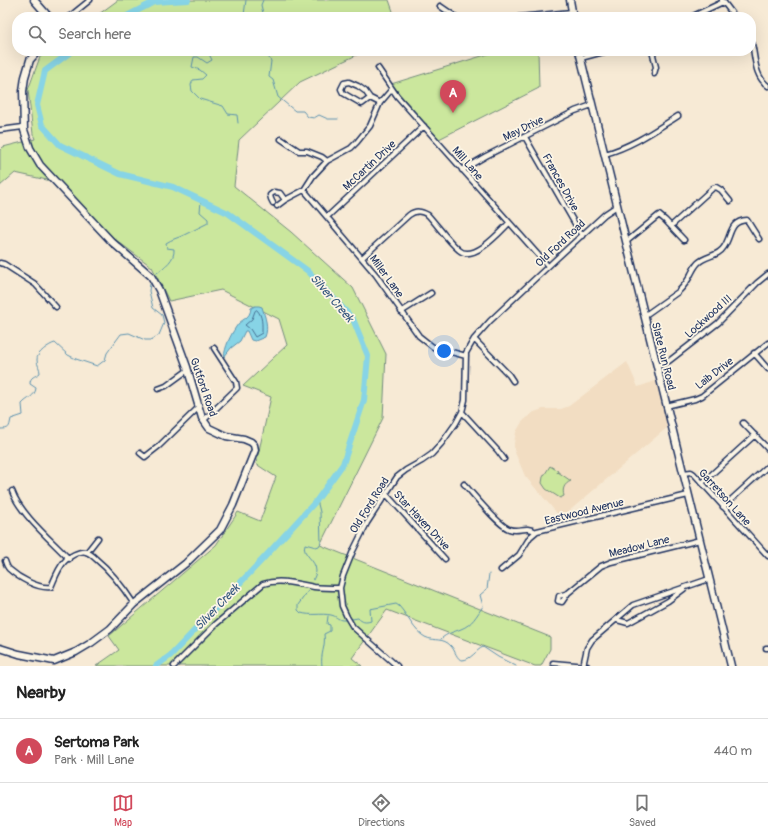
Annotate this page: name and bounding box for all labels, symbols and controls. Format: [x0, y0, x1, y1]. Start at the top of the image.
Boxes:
search box [12, 12, 756, 56]
icon: search [26, 23, 48, 45]
text: Search here [58, 25, 131, 44]
pin: A [440, 80, 466, 113]
street label: May Drive [501, 113, 546, 144]
street label: McCartin Drive [340, 137, 399, 193]
street label: Mill Lane [450, 144, 486, 183]
street label: Frances Drive [540, 151, 582, 214]
street label: Old Ford Road [533, 217, 588, 270]
street label: Miller Lane [367, 252, 407, 301]
water label: Silver Creek [307, 271, 357, 326]
street label: Lockwood III [682, 292, 734, 341]
street label: Slate Run Road [649, 321, 678, 391]
your location [434, 341, 454, 361]
street label: Laib Drive [693, 354, 736, 392]
street label: Gutford Road [187, 356, 220, 418]
street label: Garretson Lane [696, 466, 754, 529]
street label: Old Ford Road [347, 475, 392, 536]
street label: Star Haven Drive [391, 488, 453, 553]
street label: Eastwood Avenue [543, 495, 626, 528]
street label: Meadow Lane [608, 533, 671, 560]
water label: Silver Creek [192, 580, 244, 634]
text: Nearby [16, 682, 65, 703]
text: Sertoma Park [54, 733, 139, 752]
text: A [25, 743, 33, 759]
text: 440 m [714, 743, 752, 759]
text: Park · Mill Lane [54, 752, 134, 768]
tab: Map [112, 792, 134, 829]
tab: Directions [358, 792, 405, 829]
tab: Saved [629, 792, 656, 829]

